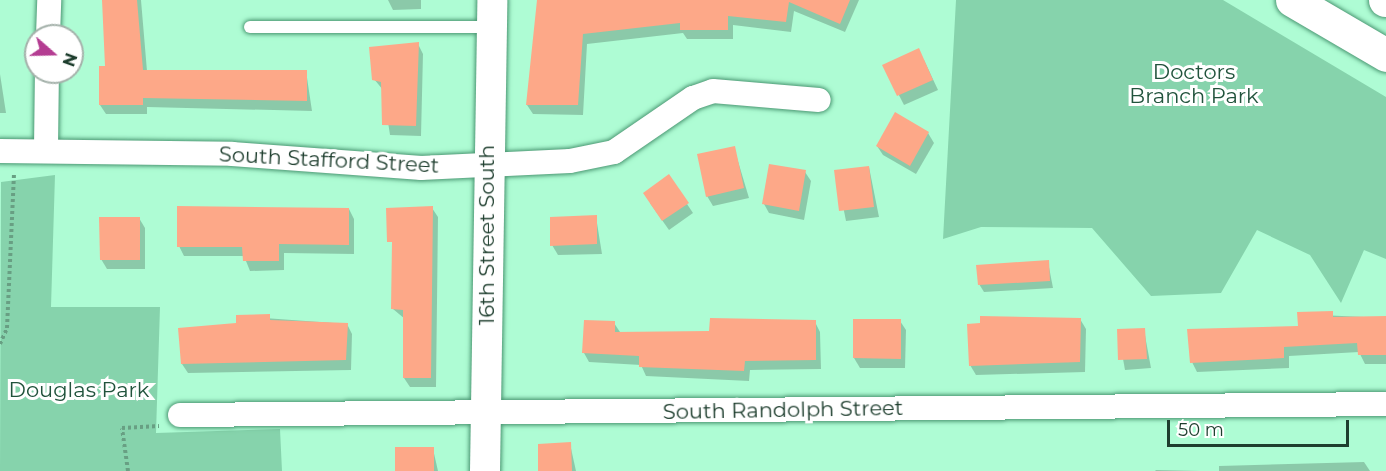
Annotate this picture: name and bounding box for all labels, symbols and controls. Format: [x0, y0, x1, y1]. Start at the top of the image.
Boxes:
north arrow [24, 24, 84, 84]
text: N [58, 50, 81, 69]
park label: Doctors Branch Park [1129, 59, 1259, 109]
street label: South Stafford Street [218, 142, 440, 178]
street label: 16th Street South [474, 145, 500, 325]
park label: Douglas Park [9, 377, 149, 403]
street label: South Randolph Street [663, 395, 903, 425]
scale bar [1170, 408, 1352, 446]
text: 50 m [1178, 419, 1224, 441]

